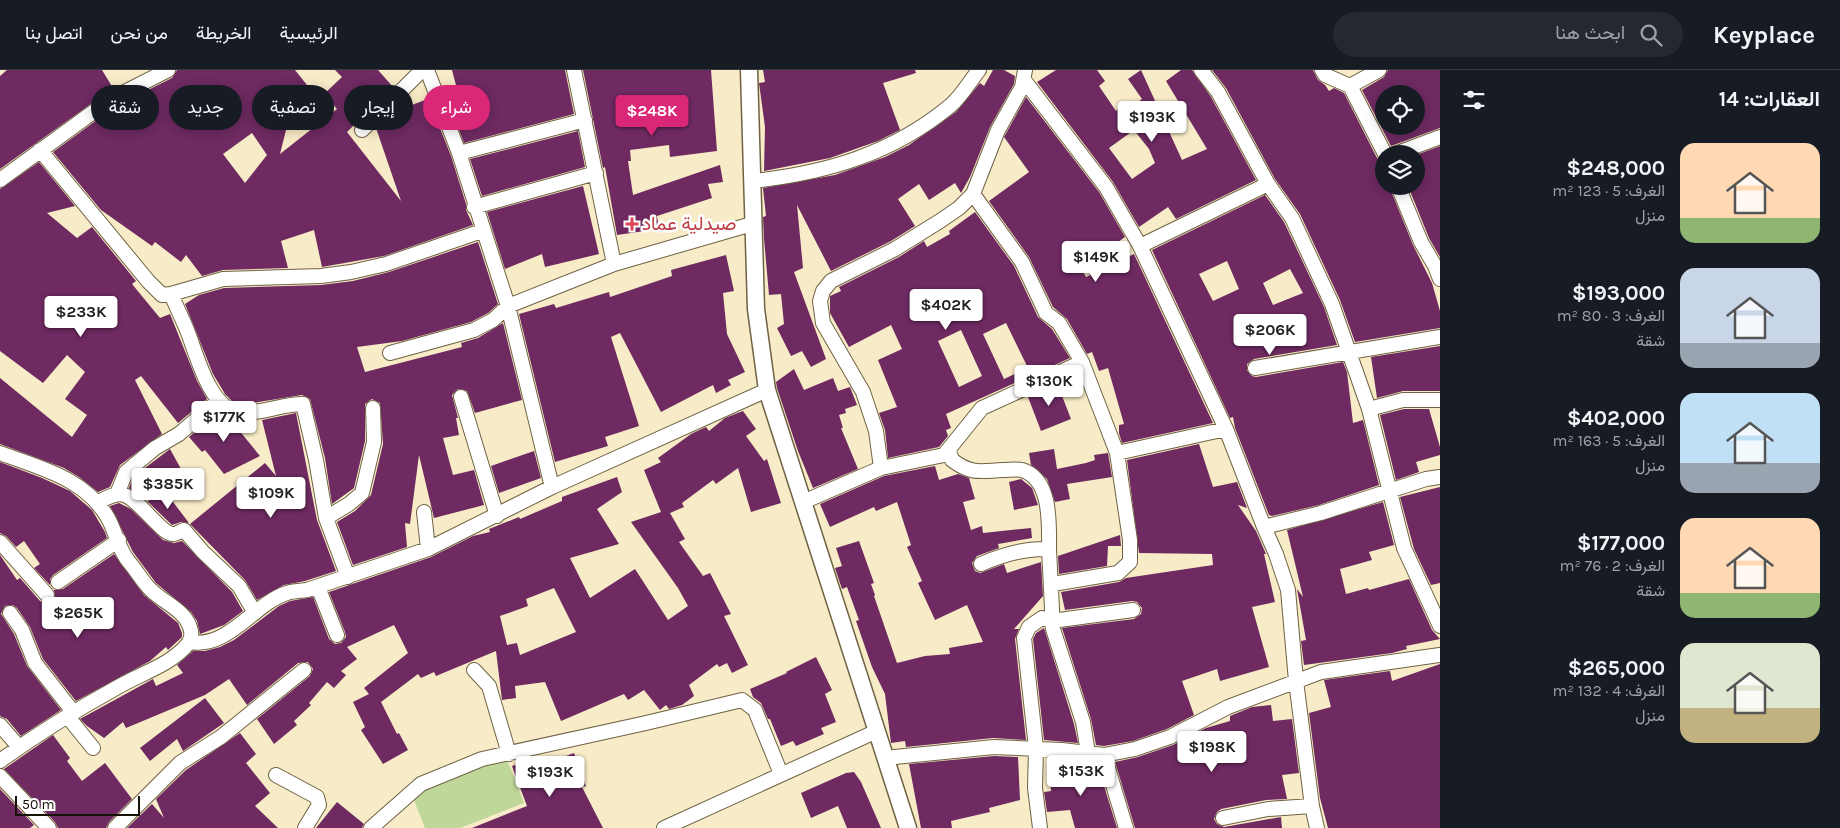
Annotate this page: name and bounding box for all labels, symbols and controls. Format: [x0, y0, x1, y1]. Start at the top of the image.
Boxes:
search box [1333, 12, 1683, 57]
icon: search [1637, 21, 1665, 49]
text: Keyplace [1713, 21, 1815, 49]
text: اتصل بنا [25, 22, 83, 44]
text: من نحن [111, 22, 168, 44]
text: الخريطة [196, 22, 252, 44]
text: الرئيسية [280, 22, 338, 44]
text: ابحث هنا [1555, 22, 1625, 44]
chip: شقة [91, 85, 159, 130]
chip: جديد [169, 85, 242, 130]
chip: تصفية [252, 85, 334, 130]
chip: إيجار [344, 85, 413, 130]
chip: شراء [423, 85, 490, 130]
map controls [1375, 85, 1425, 195]
button: locate [1375, 85, 1425, 135]
icon: filters [1460, 86, 1488, 114]
text: العقارات: 14 [1719, 87, 1820, 111]
pin: $248K [617, 94, 687, 137]
pin: $193K [1117, 100, 1187, 143]
text: $248K [626, 101, 678, 120]
text: $193K [1129, 107, 1175, 126]
button: layers [1375, 145, 1425, 195]
text: $248,000 [1567, 156, 1665, 180]
icon: home [1720, 163, 1780, 223]
text: الغرف: 5 · 123 m² [1552, 181, 1665, 200]
text: منزل [1635, 206, 1665, 225]
place label: صيدلية عماد [642, 213, 736, 235]
marker: صيدلية عماد [626, 218, 638, 230]
pin: $149K [1061, 240, 1131, 283]
text: $149K [1073, 247, 1119, 266]
text: $193,000 [1572, 281, 1665, 305]
pin: $402K [911, 288, 981, 331]
icon: home [1720, 288, 1780, 348]
text: $402K [921, 295, 971, 314]
pin: $233K [46, 296, 116, 338]
text: $233K [55, 302, 107, 321]
text: الغرف: 3 · 80 m² [1557, 306, 1665, 325]
pin: $206K [1235, 314, 1305, 356]
text: $206K [1245, 320, 1296, 339]
text: شقة [1636, 331, 1665, 350]
pin: $130K [1014, 364, 1084, 407]
text: $130K [1025, 371, 1073, 390]
pin: $177K [189, 400, 259, 443]
text: $402,000 [1567, 406, 1665, 430]
text: $177K [202, 407, 246, 426]
icon: home [1720, 413, 1780, 473]
text: الغرف: 5 · 163 m² [1552, 431, 1665, 450]
text: منزل [1635, 456, 1665, 475]
pin: $385K [133, 468, 203, 510]
text: $385K [142, 474, 194, 493]
pin: $109K [236, 476, 306, 519]
text: $109K [247, 483, 295, 502]
text: $177,000 [1577, 531, 1665, 555]
icon: home [1720, 538, 1780, 598]
text: الغرف: 2 · 76 m² [1559, 556, 1665, 575]
text: شقة [1636, 581, 1665, 600]
pin: $265K [43, 596, 113, 639]
text: $265K [53, 603, 103, 622]
text: $265,000 [1568, 656, 1665, 680]
icon: home [1720, 663, 1780, 723]
text: الغرف: 4 · 132 m² [1552, 681, 1665, 700]
text: منزل [1635, 706, 1665, 725]
pin: $198K [1177, 730, 1247, 773]
text: $198K [1188, 737, 1236, 756]
pin: $153K [1046, 754, 1116, 797]
pin: $193K [515, 756, 585, 798]
text: $153K [1058, 761, 1104, 780]
text: $193K [527, 762, 573, 781]
scale bar [15, 793, 140, 816]
text: 50 m [22, 796, 55, 813]

